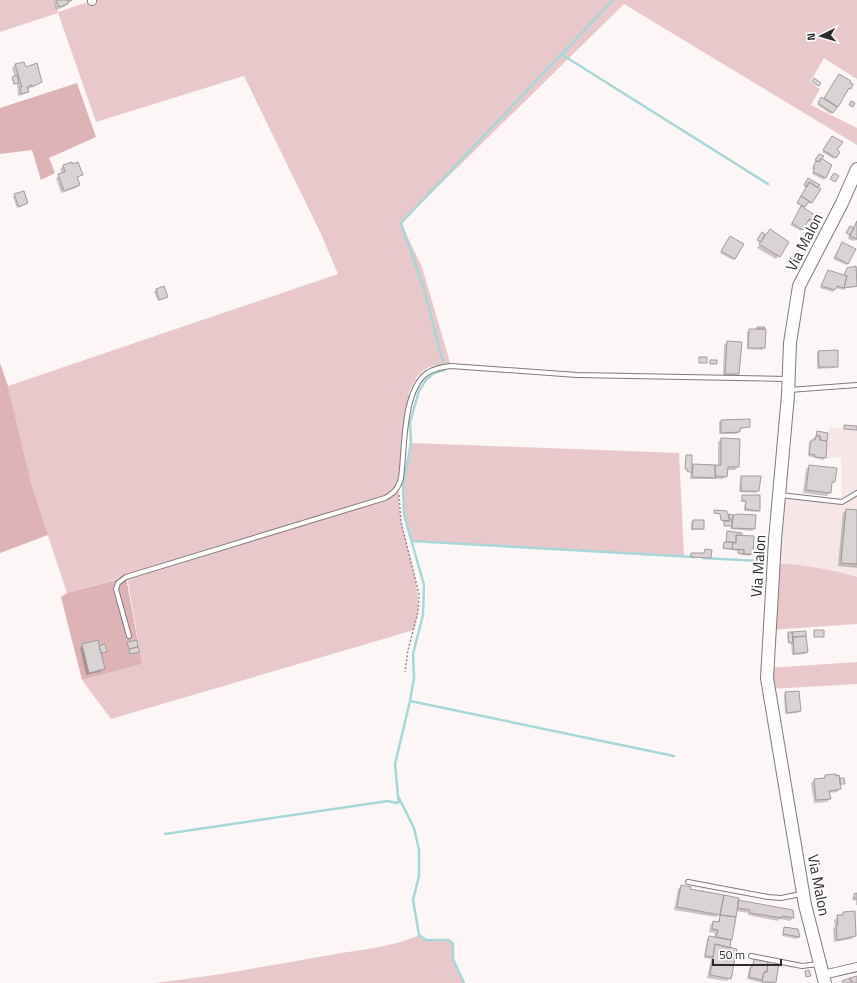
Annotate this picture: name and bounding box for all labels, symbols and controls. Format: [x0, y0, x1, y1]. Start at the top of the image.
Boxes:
north arrow [801, 16, 841, 56]
text: N [803, 32, 819, 41]
street label: Via Malon [780, 209, 828, 275]
street label: Via Malon [744, 534, 772, 598]
street label: Via Malon [802, 852, 836, 918]
scale bar [713, 941, 781, 967]
text: 50 m [719, 945, 745, 964]

